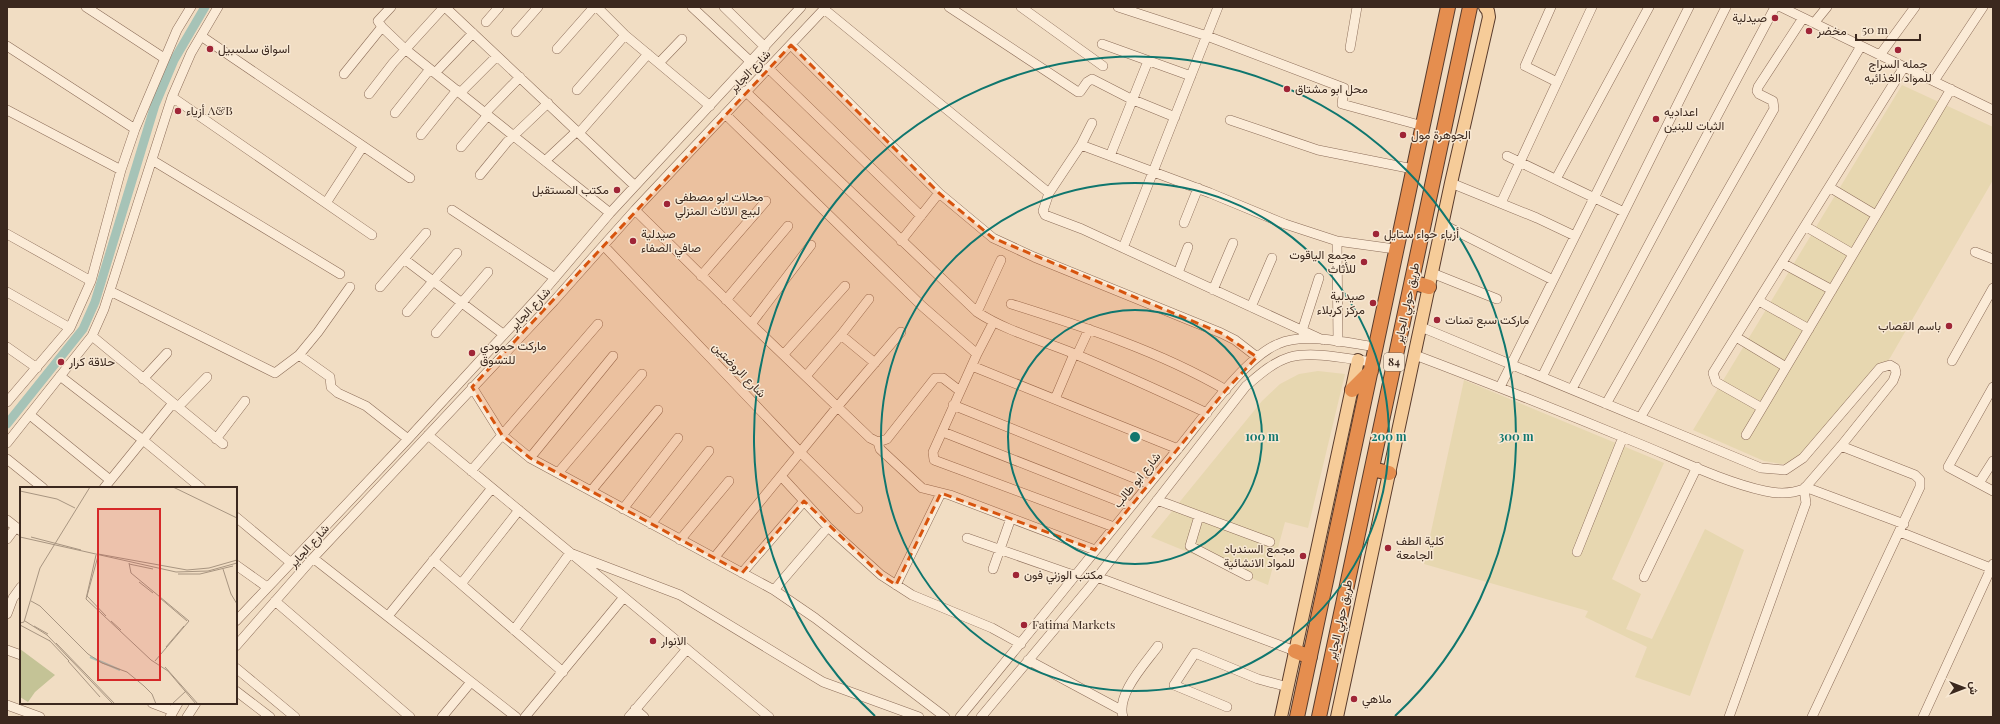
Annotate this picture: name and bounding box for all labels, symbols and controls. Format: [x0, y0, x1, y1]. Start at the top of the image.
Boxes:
place label: صيدلية [1732, 9, 1767, 25]
marker: صيدلية [1770, 13, 1780, 23]
scale bar [1856, 16, 1920, 42]
text: 50 m [1862, 21, 1888, 37]
place label: مخضر [1816, 22, 1847, 39]
marker: مخضر [1804, 26, 1814, 36]
place label: اسواق سلسبيل [218, 40, 290, 57]
marker: اسواق سلسبيل [205, 44, 215, 54]
marker: جمله السراج للمواد الغذائيه [1893, 45, 1903, 55]
street label: شارع الجاير [724, 46, 775, 97]
place label: جمله السراج للمواد الغذائيه [1864, 55, 1932, 86]
place label: محل ابو مشتاق [1295, 80, 1368, 97]
marker: محل ابو مشتاق [1282, 84, 1292, 94]
place label: أزياء A&B [186, 102, 233, 119]
place label: اعداديه الثبات للبنين [1664, 103, 1724, 134]
marker: أزياء A&B [173, 106, 183, 116]
marker: اعداديه الثبات للبنين [1651, 114, 1661, 124]
place label: الجوهرة مول [1411, 126, 1471, 143]
marker: الجوهرة مول [1398, 130, 1408, 140]
place label: مكتب المستقبل [532, 181, 609, 198]
marker: مكتب المستقبل [612, 185, 622, 195]
place label: محلات ابو مصطفى لبيع الاثاث المنزلي [675, 188, 764, 221]
marker: محلات ابو مصطفى لبيع الاثاث المنزلي [662, 199, 672, 209]
place label: صيدلية صافي الصفاء [641, 225, 701, 258]
place label: أزياء حواء ستايل [1384, 225, 1459, 242]
marker: أزياء حواء ستايل [1371, 229, 1381, 239]
marker: صيدلية صافي الصفاء [628, 236, 638, 246]
place label: مجمع الياقوت للأثاث [1289, 246, 1356, 276]
marker: مجمع الياقوت للأثاث [1359, 257, 1369, 267]
street label: طريق حولي الجاير [1389, 261, 1425, 346]
street label: شارع الجاير [505, 283, 555, 335]
place label: صيدلية مركز كربلاء [1317, 287, 1365, 318]
marker: صيدلية مركز كربلاء [1368, 298, 1378, 308]
place label: ماركت سبع تمنات [1445, 311, 1529, 329]
marker: ماركت سبع تمنات [1432, 315, 1442, 325]
place label: باسم القصاب [1878, 317, 1941, 334]
marker: باسم القصاب [1944, 321, 1954, 331]
place label: ماركت حمودي للتسوق [480, 337, 546, 368]
street label: شارع الروضتين [708, 338, 770, 402]
marker: ماركت حمودي للتسوق [467, 348, 477, 358]
place label: حلاقة كرار [68, 353, 115, 370]
road number: 84 [1384, 353, 1404, 371]
marker: حلاقة كرار [56, 357, 66, 367]
text: 100 m [1245, 428, 1279, 444]
text: 200 m [1371, 428, 1407, 444]
text: 300 m [1499, 428, 1534, 444]
centre of rings [1128, 430, 1142, 444]
street label: شارع ابو طالب [1109, 448, 1165, 512]
inset map [20, 487, 237, 704]
street label: شارع الجاير [284, 520, 334, 573]
place label: كلية الطف الجامعة [1396, 532, 1444, 562]
place label: مجمع السندباد للمواد الانشائية [1223, 540, 1295, 571]
marker: كلية الطف الجامعة [1383, 543, 1393, 553]
marker: مجمع السندباد للمواد الانشائية [1298, 551, 1308, 561]
place label: مكتب الوزني فون [1024, 566, 1103, 585]
marker: مكتب الوزني فون [1011, 570, 1021, 580]
street label: طريق حولي الجاير [1322, 578, 1358, 663]
place label: Fatima Markets [1032, 616, 1115, 632]
marker: Fatima Markets [1019, 620, 1029, 630]
place label: الانوار [660, 632, 686, 649]
marker: الانوار [648, 636, 658, 646]
north arrow [1944, 668, 1984, 708]
text: ش [1967, 681, 1982, 695]
place label: ملاهي [1362, 690, 1392, 709]
marker: ملاهي [1349, 694, 1359, 704]

